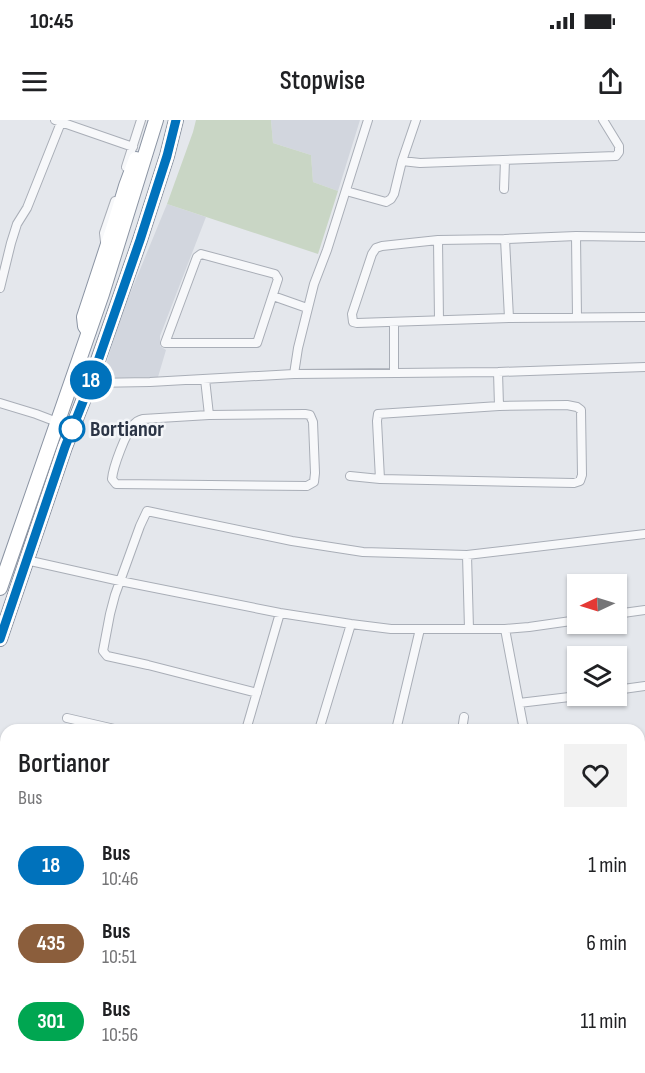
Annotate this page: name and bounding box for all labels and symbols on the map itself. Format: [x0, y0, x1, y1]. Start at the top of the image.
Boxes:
line badge: 18 [64, 360, 118, 400]
marker: Bortianor [59, 416, 85, 442]
place label: Bortianor [90, 416, 164, 443]
north arrow [567, 574, 627, 634]

